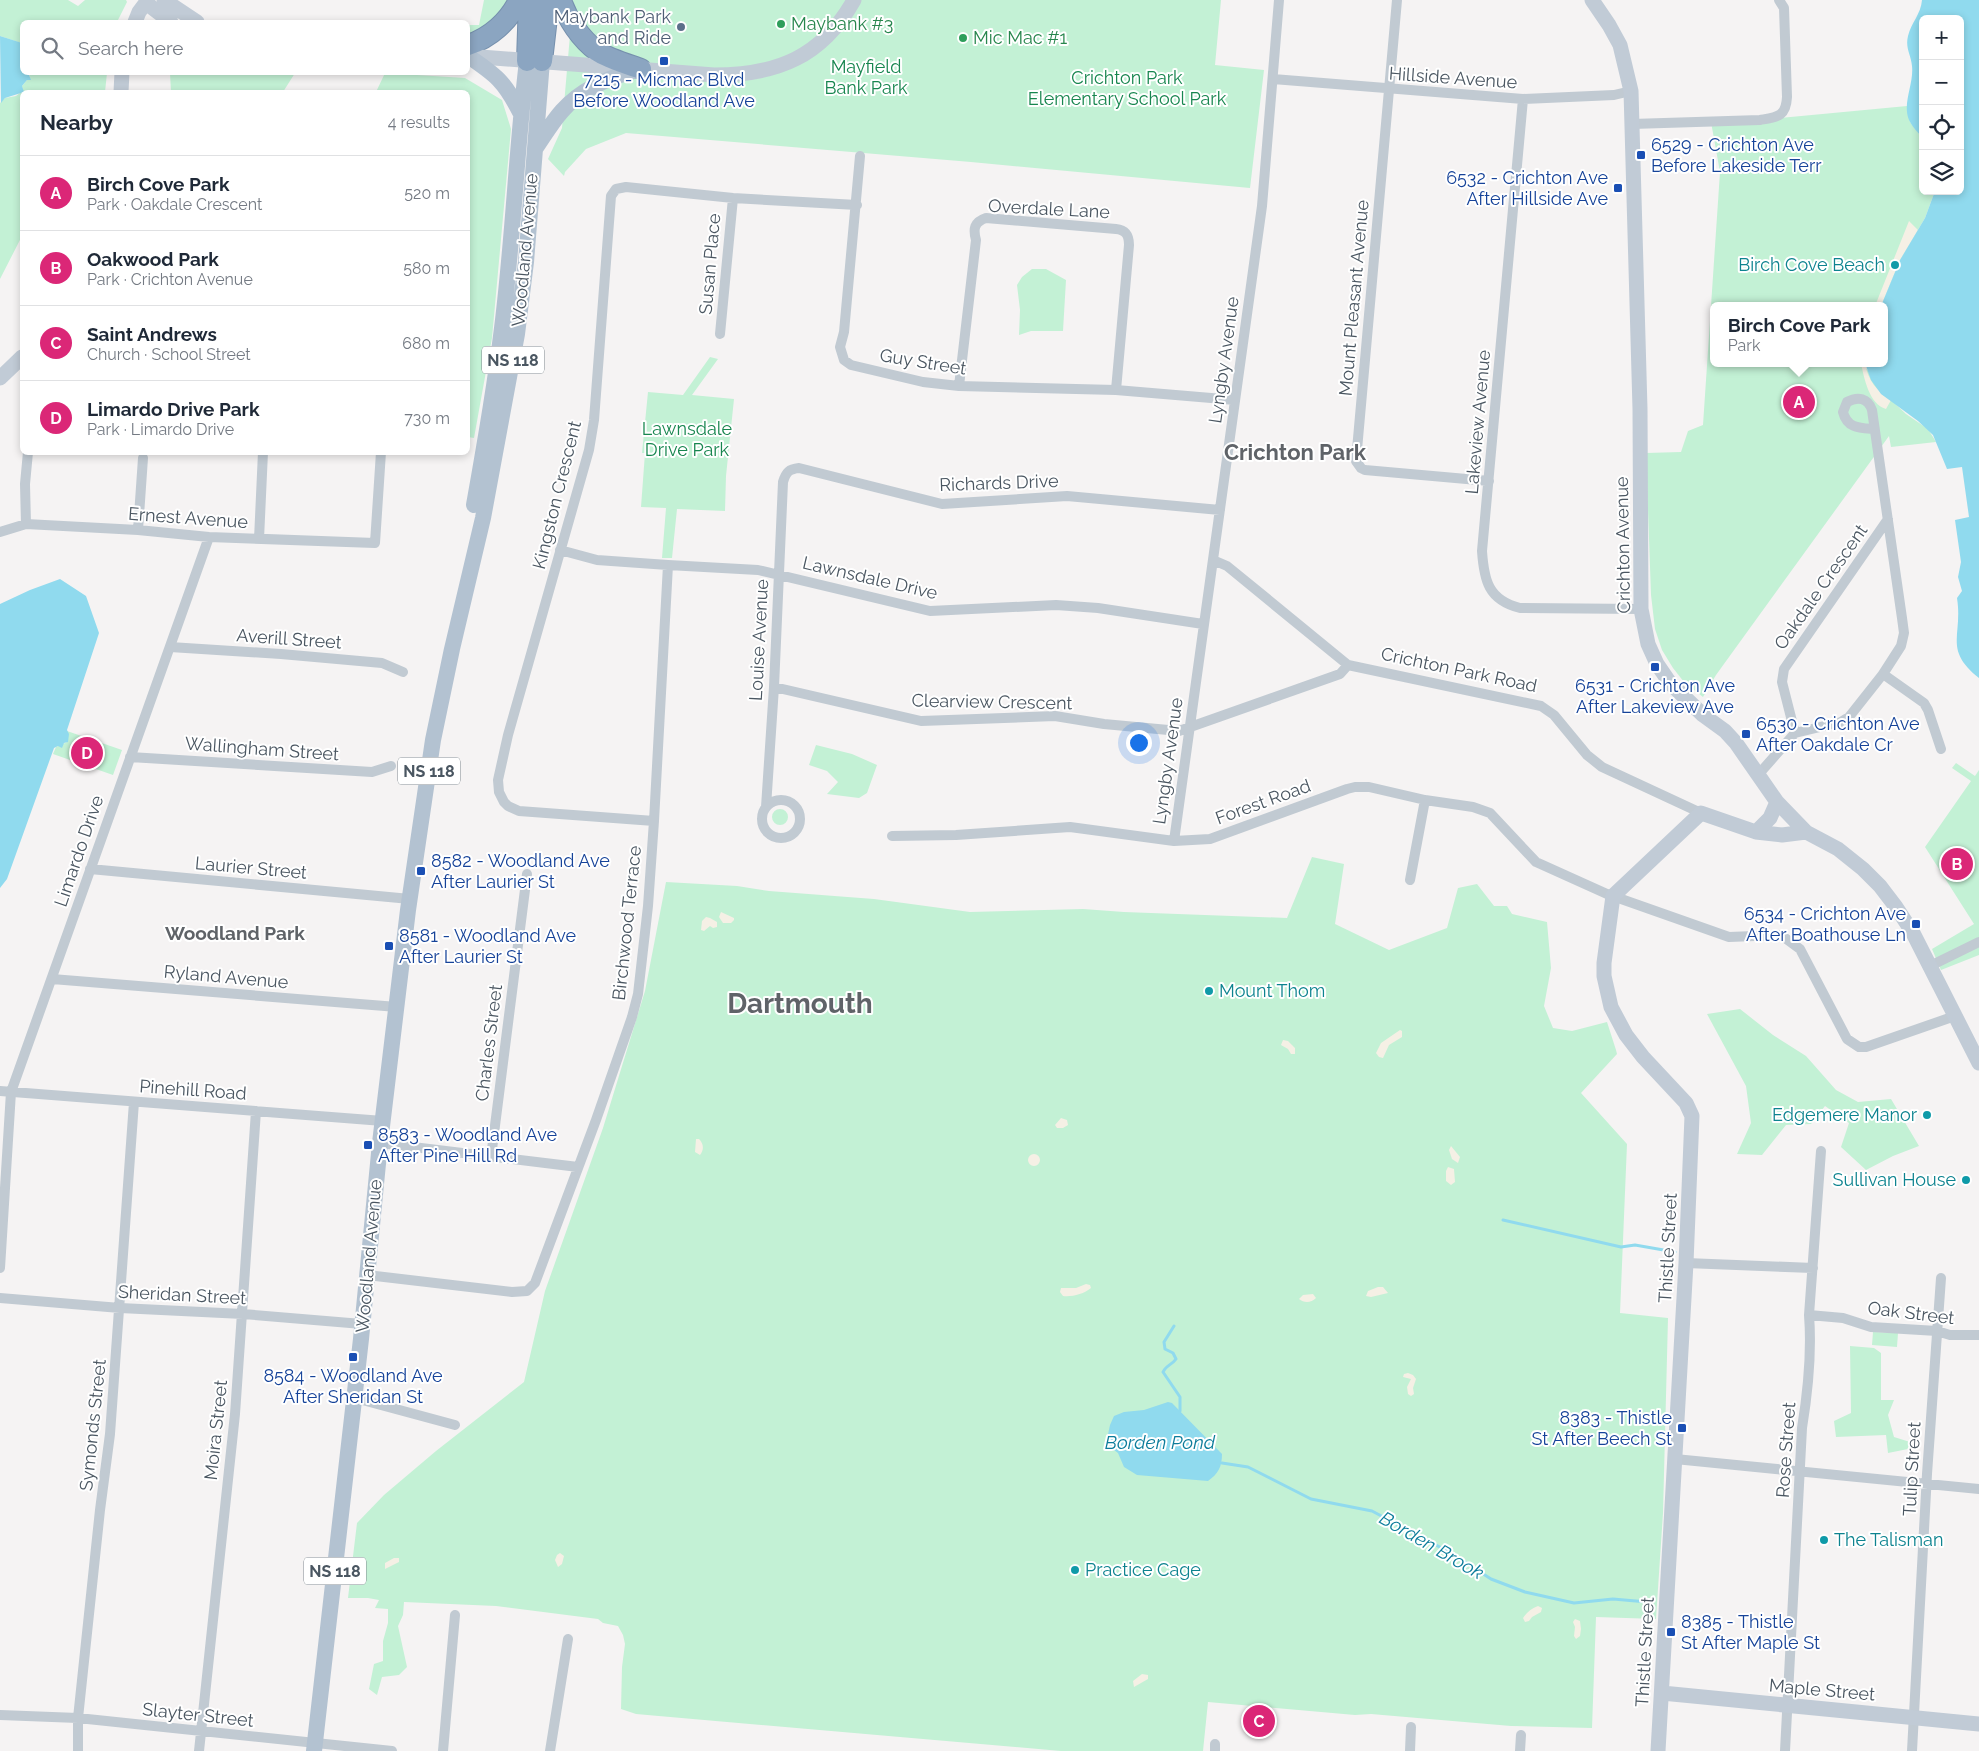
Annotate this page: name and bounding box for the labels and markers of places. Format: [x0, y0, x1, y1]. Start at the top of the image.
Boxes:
place label: Maybank Park and Ride [554, 6, 671, 48]
place label: Maybank #3 [791, 13, 893, 34]
marker: Maybank #3 [775, 18, 787, 30]
marker: Maybank Park and Ride [675, 21, 687, 33]
place label: Mic Mac #1 [973, 27, 1067, 48]
marker: Mic Mac #1 [957, 32, 969, 44]
marker: 7215 - Micmac Blvd Before Woodland Ave [658, 55, 670, 67]
place label: 7215 - Micmac Blvd Before Woodland Ave [573, 69, 755, 111]
place label: 6529 - Crichton Ave Before Lakeside Terr [1651, 134, 1822, 176]
marker: 6529 - Crichton Ave Before Lakeside Terr [1635, 149, 1647, 161]
place label: 6532 - Crichton Ave After Hillside Ave [1446, 167, 1608, 209]
marker: 6532 - Crichton Ave After Hillside Ave [1612, 182, 1624, 194]
place label: Birch Cove Beach [1738, 254, 1885, 275]
marker: Birch Cove Beach [1889, 259, 1901, 271]
pin: A [1783, 383, 1815, 421]
marker: 6531 - Crichton Ave After Lakeview Ave [1649, 661, 1661, 673]
place label: 6531 - Crichton Ave After Lakeview Ave [1575, 675, 1736, 717]
place label: 6530 - Crichton Ave After Oakdale Cr [1756, 713, 1920, 755]
marker: 6530 - Crichton Ave After Oakdale Cr [1740, 728, 1752, 740]
pin: D [71, 734, 103, 772]
pin: B [1941, 845, 1973, 883]
place label: 8582 - Woodland Ave After Laurier St [431, 850, 610, 892]
marker: 8582 - Woodland Ave After Laurier St [415, 865, 427, 877]
place label: 6534 - Crichton Ave After Boathouse Ln [1744, 903, 1906, 945]
marker: 6534 - Crichton Ave After Boathouse Ln [1910, 918, 1922, 930]
place label: 8581 - Woodland Ave After Laurier St [399, 925, 577, 967]
marker: 8581 - Woodland Ave After Laurier St [383, 940, 395, 952]
place label: Mount Thom [1219, 980, 1325, 1001]
marker: Mount Thom [1203, 985, 1215, 997]
place label: Edgemere Manor [1772, 1104, 1918, 1125]
marker: Edgemere Manor [1921, 1109, 1933, 1121]
place label: 8583 - Woodland Ave After Pine Hill Rd [378, 1124, 557, 1166]
marker: 8583 - Woodland Ave After Pine Hill Rd [362, 1139, 374, 1151]
place label: Sullivan House [1833, 1169, 1956, 1190]
marker: Sullivan House [1960, 1174, 1972, 1186]
marker: 8584 - Woodland Ave After Sheridan St [347, 1351, 359, 1363]
place label: 8584 - Woodland Ave After Sheridan St [263, 1365, 443, 1407]
place label: 8383 - Thistle St After Beech St [1532, 1407, 1672, 1449]
marker: 8383 - Thistle St After Beech St [1676, 1422, 1688, 1434]
place label: The Talisman [1834, 1529, 1943, 1550]
marker: The Talisman [1818, 1534, 1830, 1546]
place label: Practice Cage [1085, 1559, 1201, 1580]
marker: Practice Cage [1069, 1564, 1081, 1576]
place label: 8385 - Thistle St After Maple St [1681, 1611, 1820, 1653]
marker: 8385 - Thistle St After Maple St [1665, 1626, 1677, 1638]
pin: C [1243, 1702, 1275, 1740]

